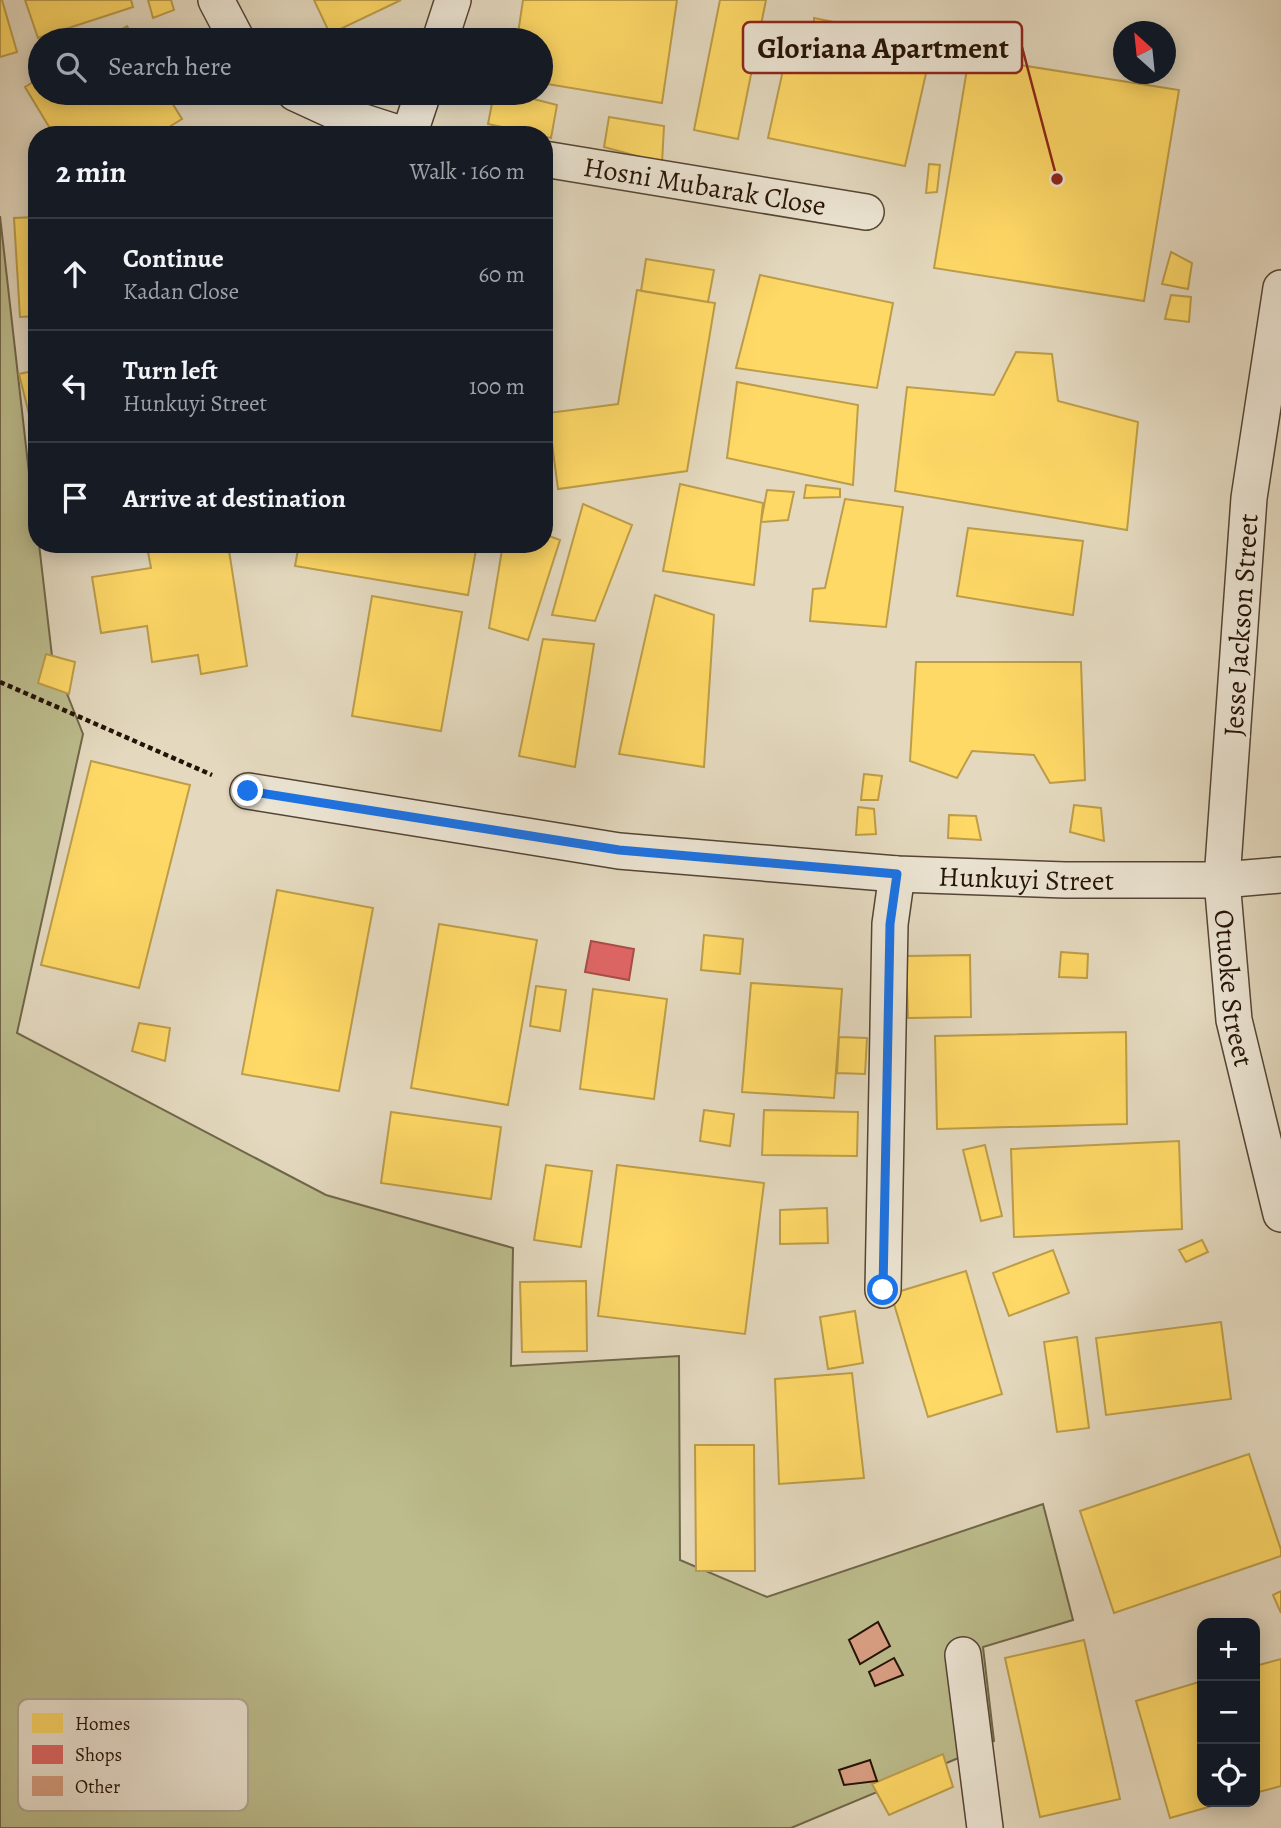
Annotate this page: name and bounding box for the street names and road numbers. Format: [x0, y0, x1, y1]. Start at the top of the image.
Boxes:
street label: Hosni Mubarak Close [581, 148, 829, 225]
street label: Jesse Jackson Street [1214, 512, 1268, 738]
street label: Hunkuyi Street [938, 857, 1114, 900]
street label: Otuoke Street [1205, 908, 1263, 1071]

